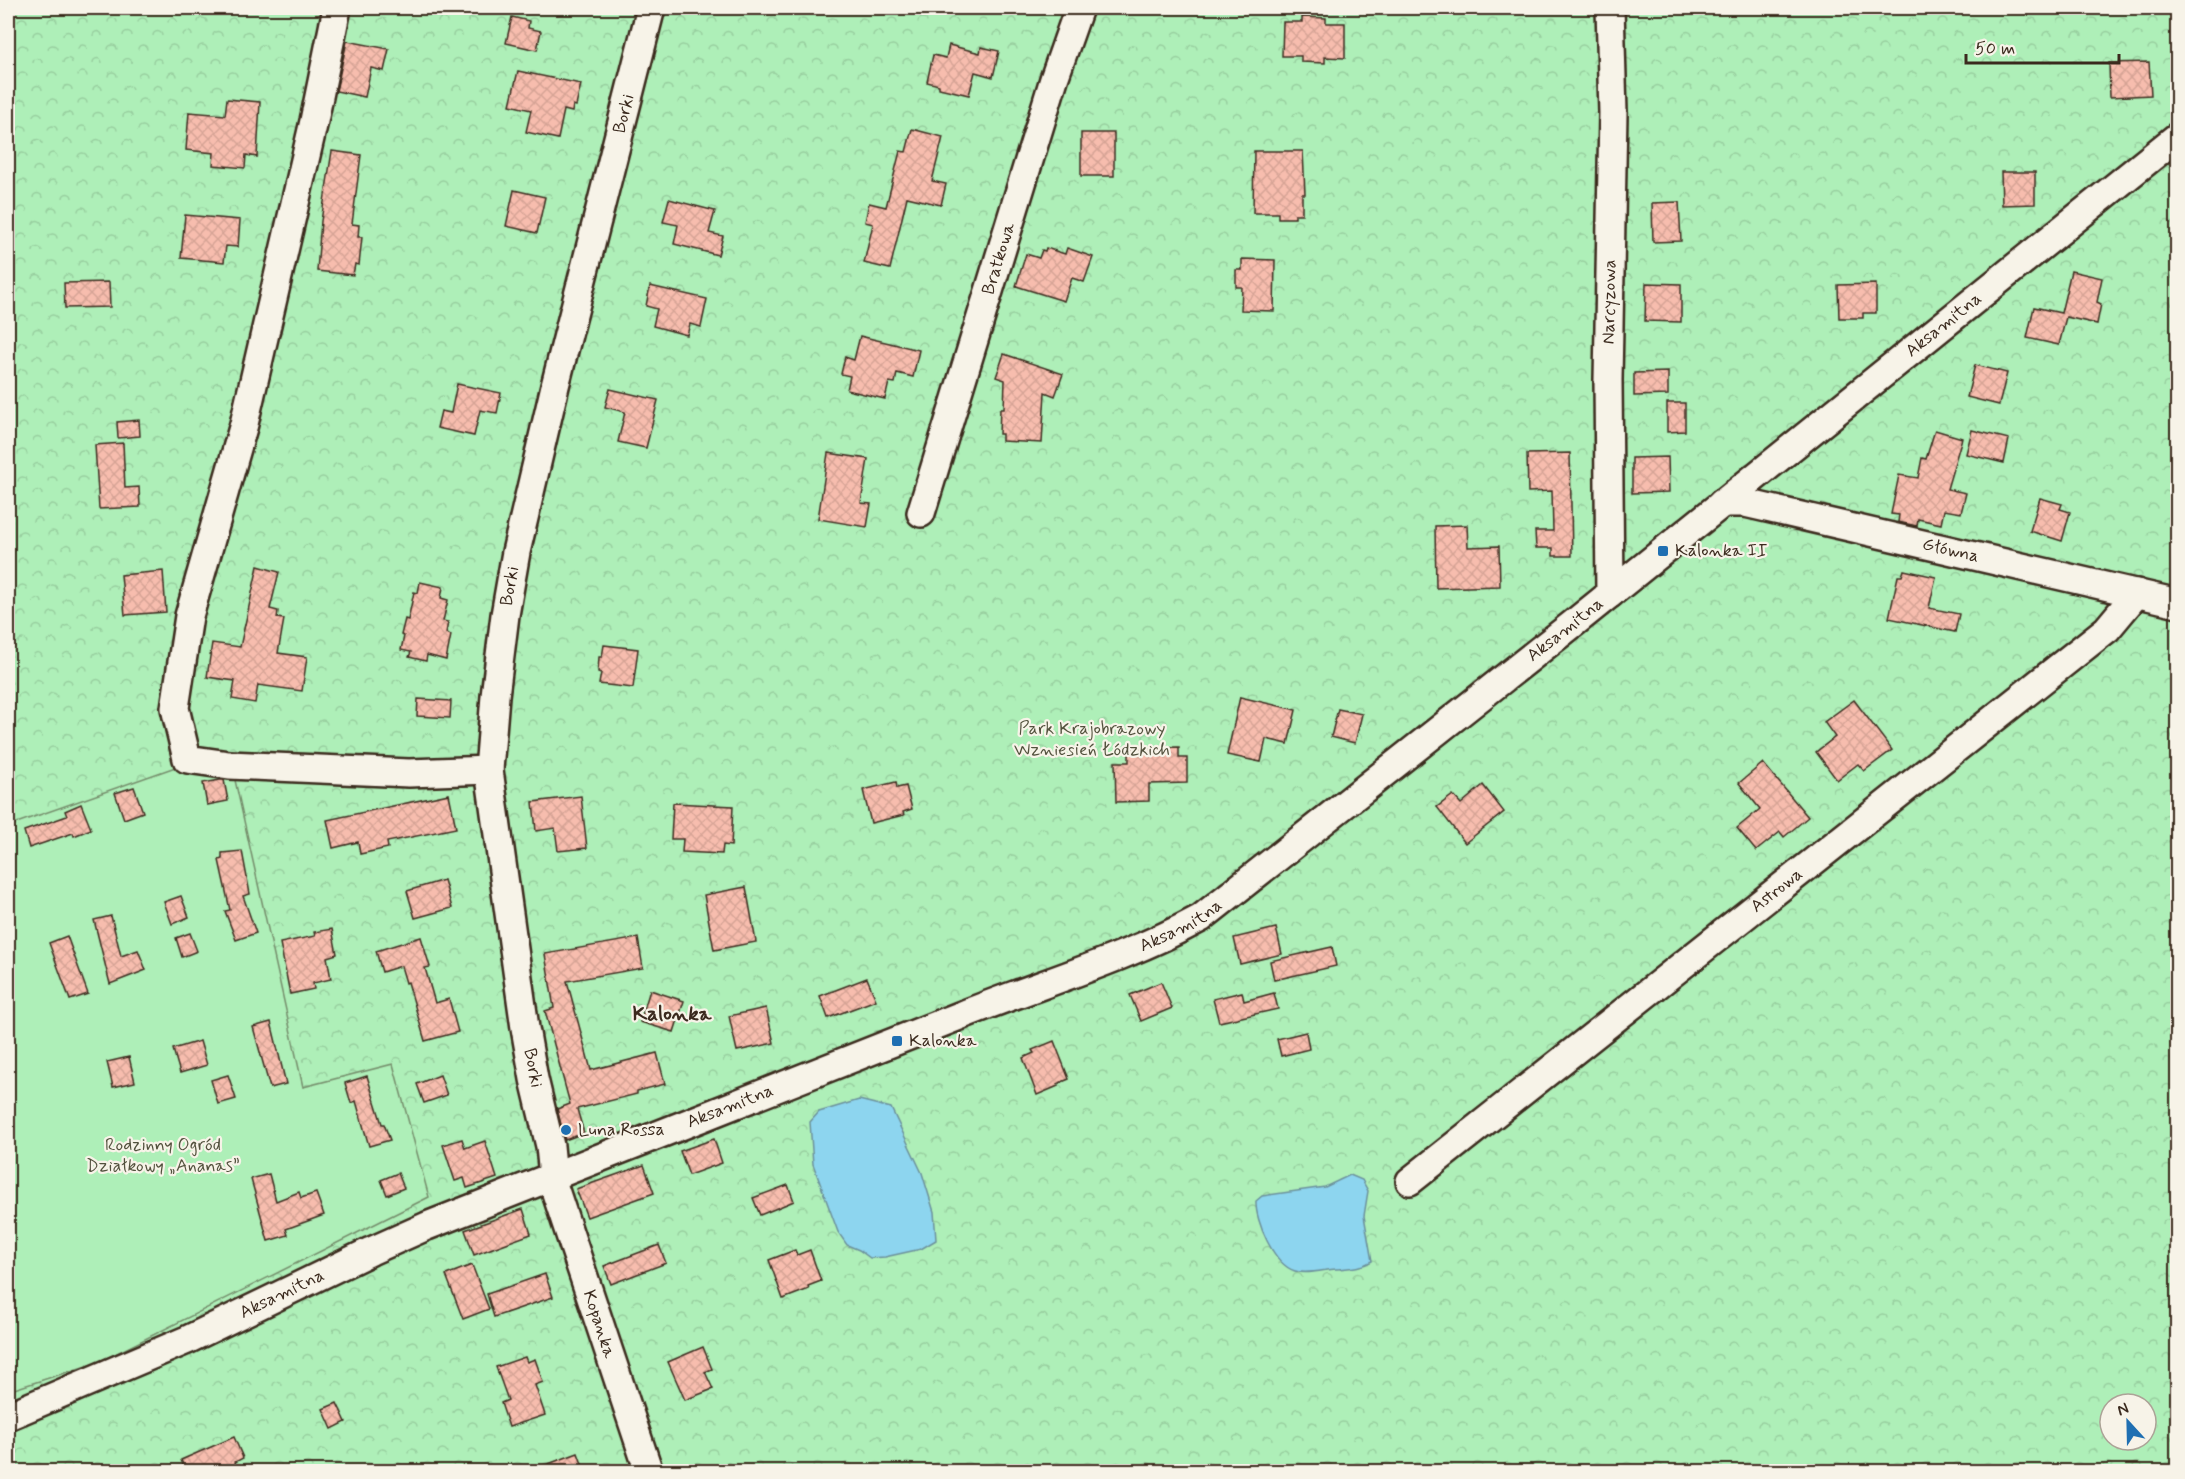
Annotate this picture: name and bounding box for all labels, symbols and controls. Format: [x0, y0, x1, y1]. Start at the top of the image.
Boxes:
scale bar [1966, 27, 2119, 65]
text: 50 m [1975, 37, 2015, 61]
street label: Borki [608, 92, 641, 136]
street label: Bratkowa [977, 219, 1021, 298]
street label: Narcyzowa [1597, 259, 1622, 345]
street label: Aksamitna [1901, 287, 1987, 363]
street label: Główna [1920, 532, 1981, 569]
place label: Kalonka II [1675, 539, 1767, 563]
marker: Kalonka II [1656, 544, 1670, 558]
street label: Borki [495, 564, 525, 608]
street label: Aksamitna [1522, 592, 1609, 668]
park label: Park Krajobrazowy Wzniesień Łódzkich [1014, 717, 1170, 762]
street label: Astrowa [1746, 862, 1808, 919]
street label: Aksamitna [1136, 894, 1227, 958]
district label: Kalonka [633, 1000, 713, 1028]
place label: Kalonka [909, 1029, 977, 1053]
marker: Kalonka [890, 1034, 904, 1048]
street label: Borki [517, 1046, 549, 1090]
street label: Aksamitna [683, 1079, 777, 1134]
place label: Luna Rossa [578, 1118, 665, 1142]
marker: Luna Rossa [559, 1123, 573, 1137]
park label: Rodzinny Ogród Działkowy „Ananas” [86, 1133, 240, 1178]
street label: Aksamitna [236, 1263, 328, 1325]
street label: Kopanka [577, 1287, 621, 1361]
north arrow [2098, 1392, 2158, 1452]
text: N [2114, 1398, 2132, 1421]

